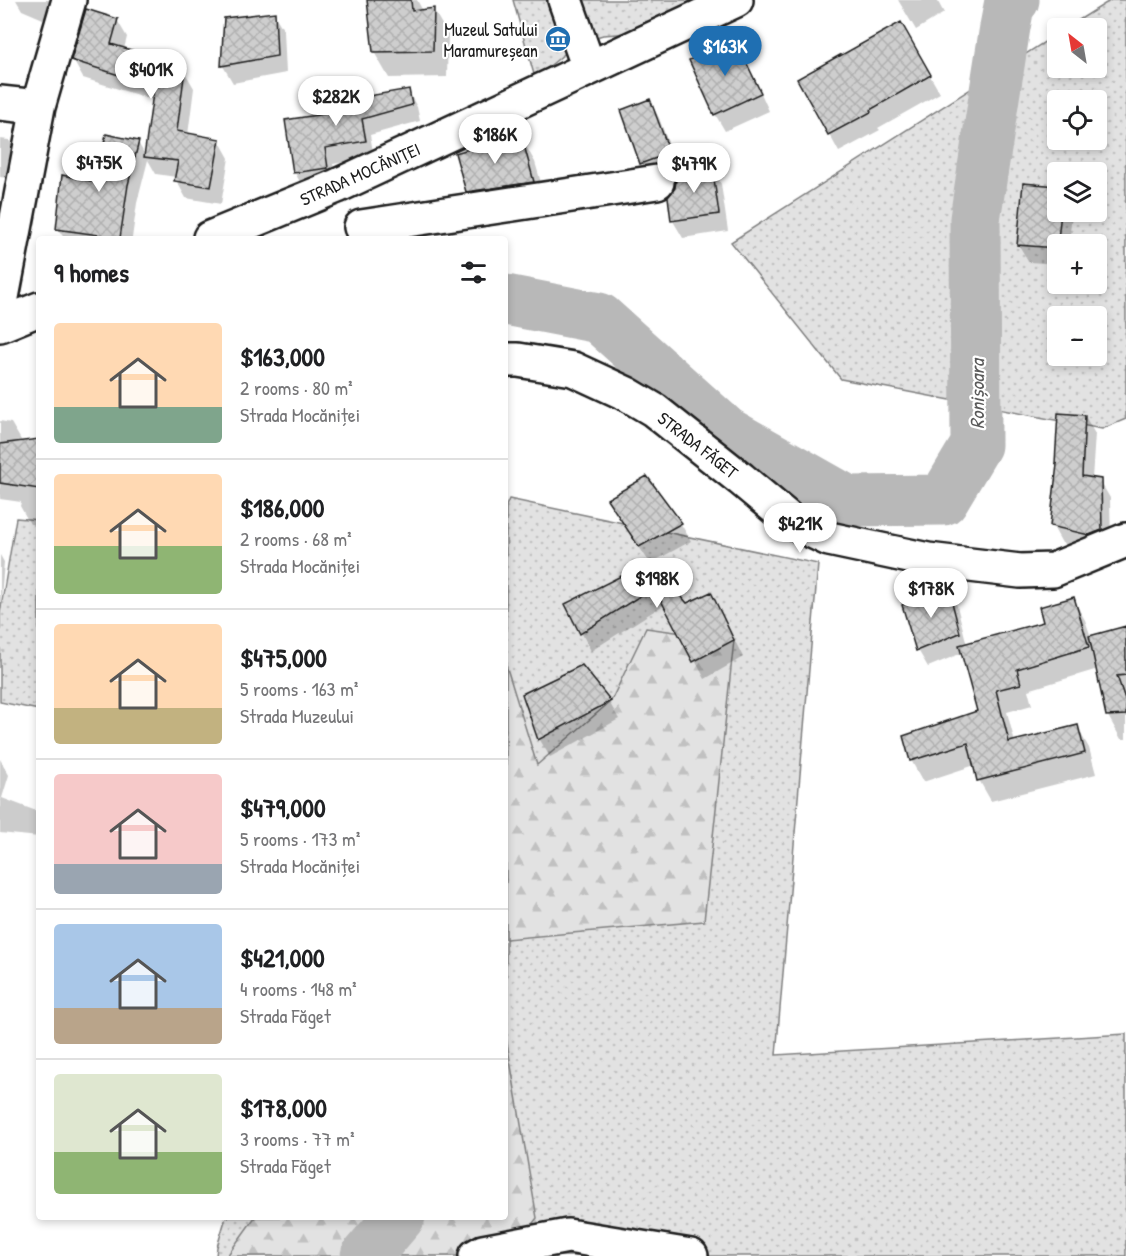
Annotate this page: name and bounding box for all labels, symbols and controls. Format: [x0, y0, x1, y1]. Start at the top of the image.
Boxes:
place label: Muzeul Satului Maramureșean [443, 17, 538, 63]
north arrow [1047, 18, 1107, 78]
map controls [1047, 18, 1107, 366]
museum icon: Muzeul Satului Maramureșean [543, 24, 573, 54]
pin: $163K [683, 26, 767, 77]
text: $163K [703, 32, 747, 59]
pin: $401K [109, 49, 193, 100]
text: $401K [129, 55, 173, 82]
pin: $282K [294, 76, 378, 127]
text: $282K [312, 82, 360, 109]
button: locate [1047, 90, 1107, 150]
pin: $186K [453, 114, 537, 165]
text: $186K [473, 120, 517, 147]
street label: STRADA MOCĂNIȚEI [296, 136, 424, 212]
pin: $475K [57, 142, 141, 193]
pin: $479K [652, 143, 736, 194]
text: $475K [76, 148, 122, 175]
text: $479K [671, 149, 717, 176]
button: layers [1047, 162, 1107, 222]
button: + [1047, 234, 1107, 294]
text: 9 homes [54, 255, 129, 290]
icon: filters [457, 256, 490, 289]
button: − [1047, 306, 1107, 366]
text: $163,000 [240, 339, 325, 374]
icon: home [102, 347, 174, 419]
water label: Ronișoara [963, 357, 990, 429]
text: 2 rooms · 80 m² [240, 374, 353, 401]
text: Strada Mocăniței [240, 401, 360, 428]
street label: STRADA FĂGET [653, 406, 744, 485]
text: $186,000 [240, 490, 324, 525]
icon: home [102, 498, 174, 570]
pin: $421K [758, 503, 842, 554]
text: $421K [778, 509, 822, 536]
text: 2 rooms · 68 m² [240, 525, 352, 552]
text: Strada Mocăniței [240, 552, 360, 579]
pin: $198K [615, 558, 699, 609]
text: $198K [635, 564, 679, 591]
pin: $178K [889, 568, 973, 619]
text: $178K [908, 574, 954, 601]
text: $475,000 [240, 640, 327, 675]
icon: home [102, 648, 174, 720]
text: 5 rooms · 163 m² [240, 675, 358, 702]
text: Strada Muzeului [240, 702, 354, 729]
text: $479,000 [240, 790, 326, 825]
icon: home [102, 798, 174, 870]
text: 5 rooms · 173 m² [240, 825, 360, 852]
text: Strada Mocăniței [240, 852, 360, 879]
text: $421,000 [240, 940, 325, 975]
icon: home [102, 948, 174, 1020]
text: 4 rooms · 148 m² [240, 975, 357, 1002]
text: Strada Făget [240, 1002, 331, 1029]
text: $178,000 [240, 1090, 327, 1125]
icon: home [102, 1098, 174, 1170]
text: 3 rooms · 77 m² [240, 1125, 354, 1152]
text: Strada Făget [240, 1152, 331, 1179]

